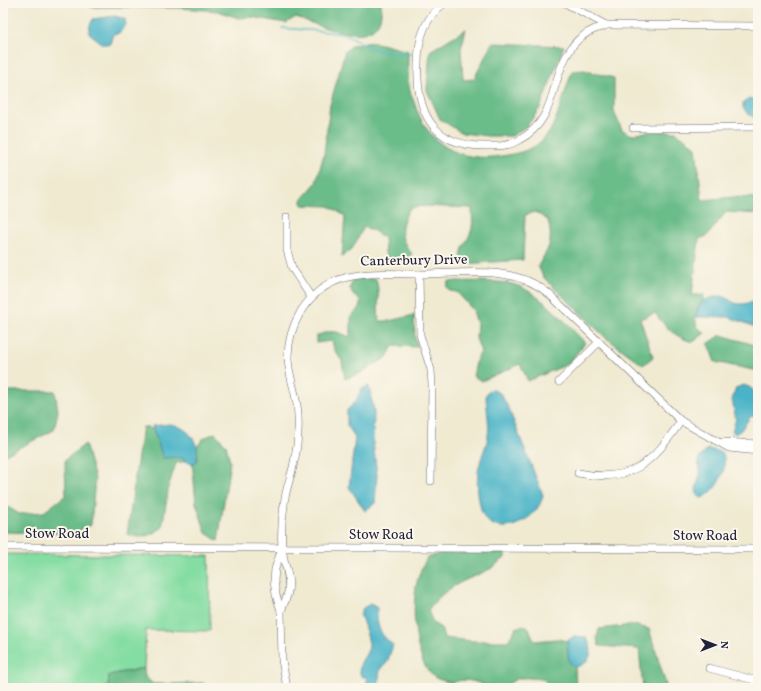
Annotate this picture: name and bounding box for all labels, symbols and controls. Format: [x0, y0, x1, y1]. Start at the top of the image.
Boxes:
street label: Canterbury Drive [360, 251, 468, 271]
street label: Stow Road [25, 525, 89, 544]
street label: Stow Road [349, 526, 413, 545]
street label: Stow Road [673, 527, 737, 546]
north arrow [695, 625, 735, 665]
text: N [716, 641, 731, 649]

